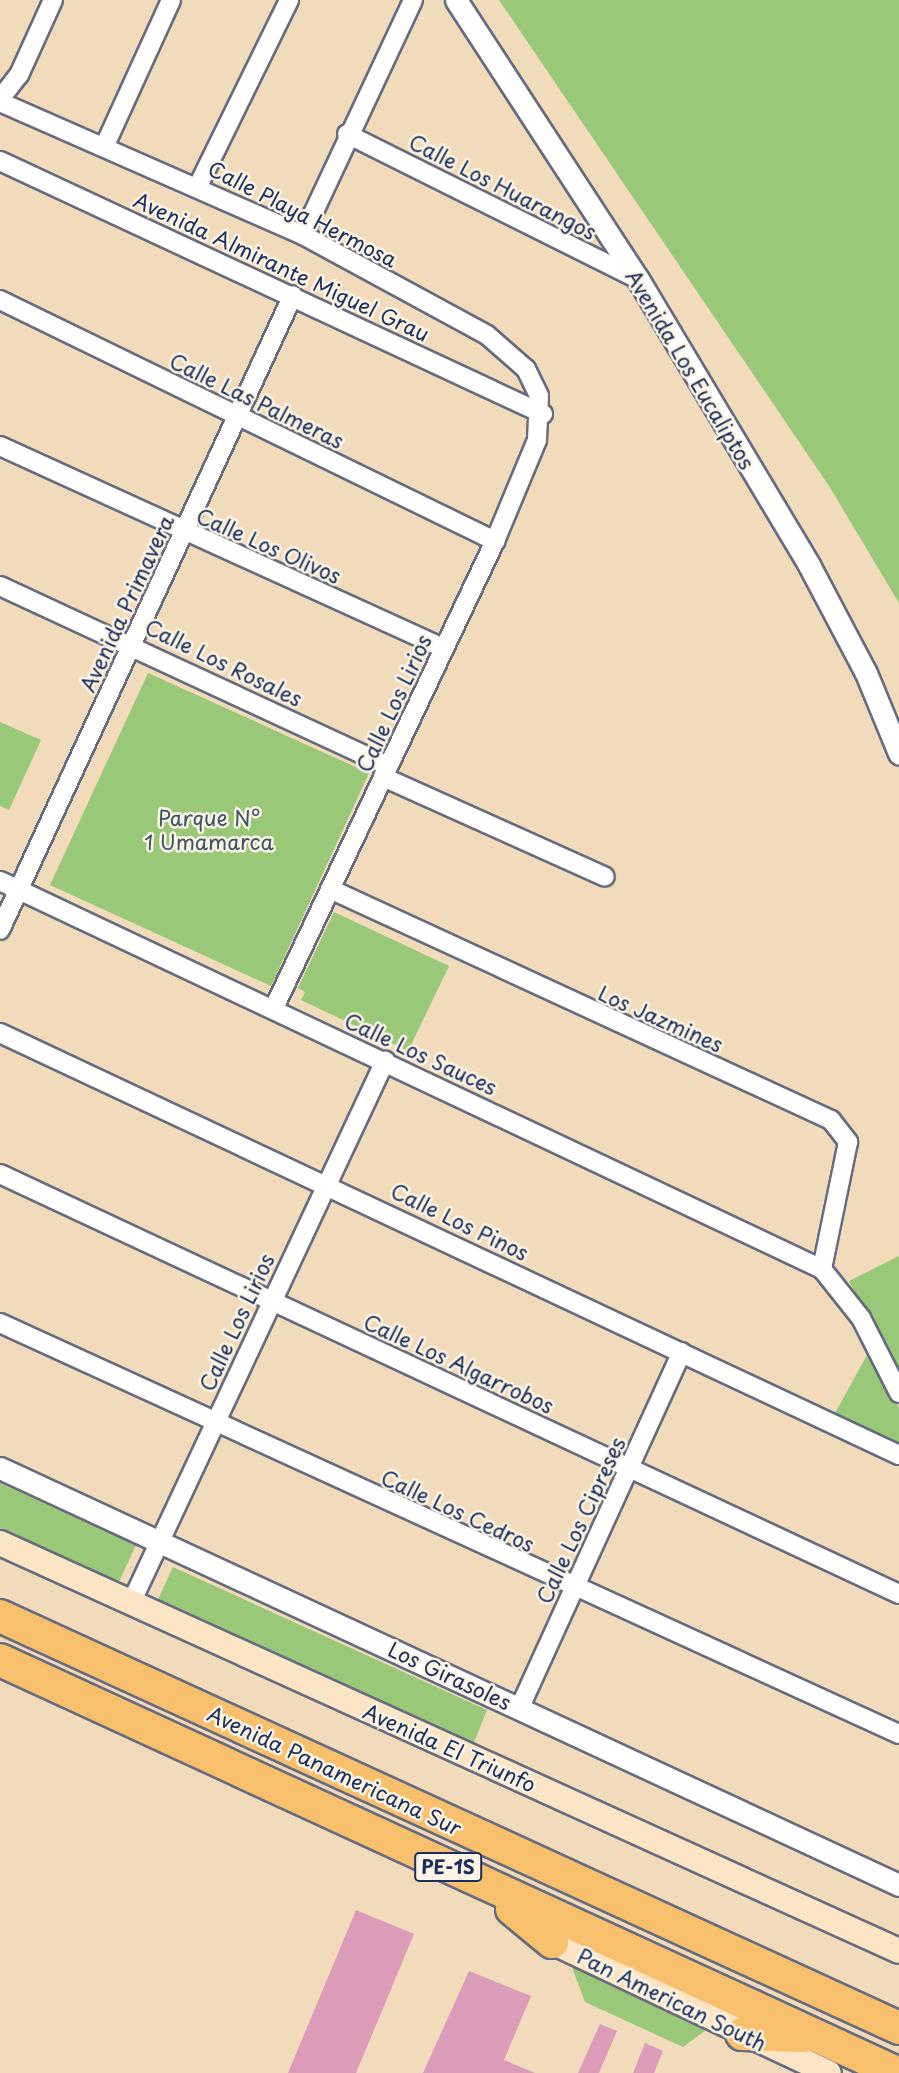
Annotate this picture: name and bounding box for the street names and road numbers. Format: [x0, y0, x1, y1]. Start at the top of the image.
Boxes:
street label: Calle Los Huarangos [404, 127, 602, 245]
street label: Calle Playa Hermosa [203, 154, 403, 272]
street label: Avenida Almirante Miguel Grau [131, 187, 433, 345]
street label: Avenida Los Eucaliptos [621, 264, 761, 474]
street label: Calle Las Palmeras [165, 347, 349, 453]
street label: Calle Los Olivos [192, 501, 346, 589]
street label: Avenida Primavera [74, 511, 178, 695]
street label: Calle Los Rosales [140, 612, 308, 712]
street label: Calle Los Lirios [350, 630, 436, 776]
street label: Los Jazmines [594, 979, 728, 1057]
street label: Calle Los Sauces [340, 1006, 502, 1100]
street label: Calle Los Pinos [387, 1177, 533, 1265]
street label: Calle Los Lirios [193, 1249, 279, 1395]
street label: Calle Los Algarrobos [359, 1308, 559, 1418]
street label: Calle Los Cipreses [530, 1431, 630, 1609]
street label: Calle Los Cedros [377, 1463, 539, 1557]
street label: Los Girasoles [384, 1635, 516, 1715]
street label: Avenida El Triunfo [360, 1698, 540, 1796]
street label: Avenida Panamericana Sur [204, 1700, 466, 1840]
road number: PE-1S [413, 1852, 483, 1882]
street label: Pan American South [574, 1942, 770, 2056]

